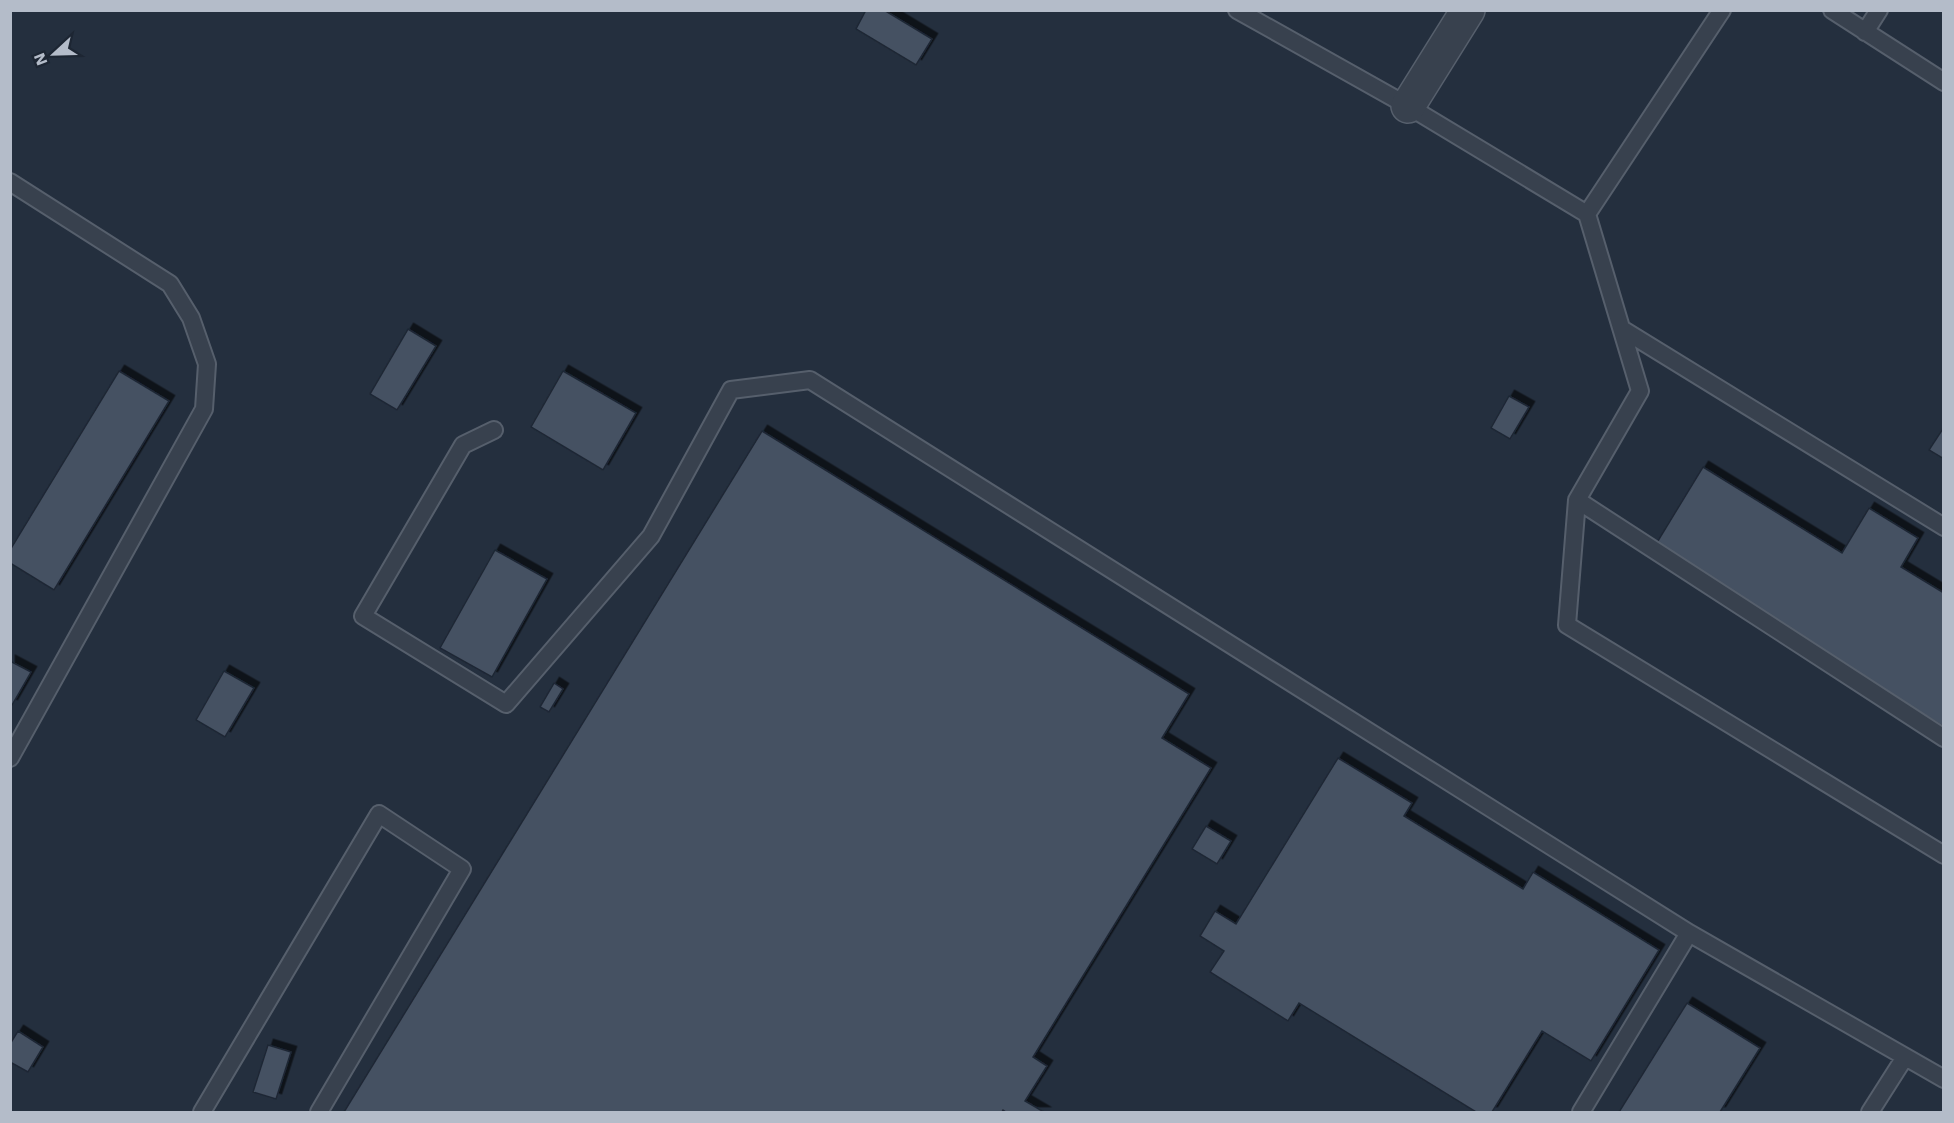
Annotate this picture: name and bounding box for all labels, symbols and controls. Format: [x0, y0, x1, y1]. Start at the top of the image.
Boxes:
north arrow [24, 24, 84, 84]
text: N [30, 50, 52, 68]

